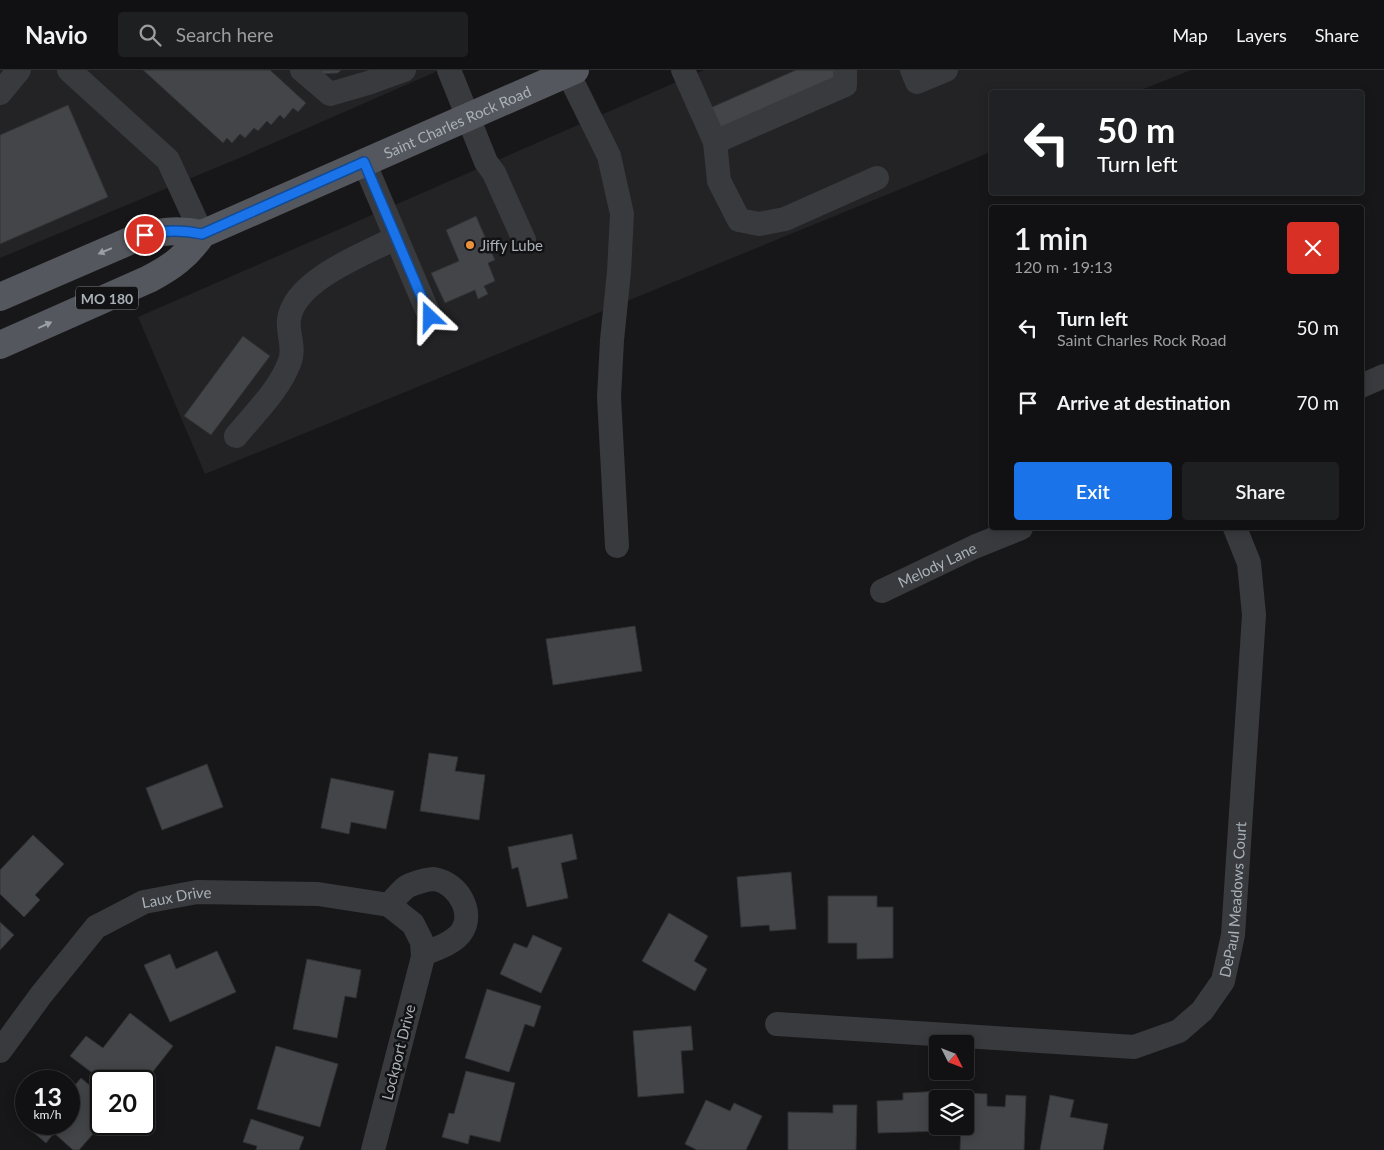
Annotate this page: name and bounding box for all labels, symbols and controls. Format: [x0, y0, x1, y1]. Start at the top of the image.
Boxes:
search box [118, 12, 468, 57]
text: Navio [25, 20, 88, 49]
icon: search [136, 21, 164, 49]
text: Search here [176, 23, 274, 46]
text: Map [1172, 24, 1208, 46]
text: Layers [1236, 24, 1287, 46]
text: Share [1315, 24, 1359, 46]
street label: Saint Charles Rock Road [381, 82, 534, 162]
text: 50 m [1097, 108, 1175, 150]
icon: left [1014, 110, 1079, 175]
text: Turn left [1097, 150, 1178, 177]
pin [124, 214, 166, 256]
text: 1 min [1014, 220, 1088, 256]
icon: arrive [131, 221, 159, 249]
button: close [1287, 222, 1339, 274]
place label: Jiffy Lube [480, 236, 543, 254]
marker: Jiffy Lube [464, 239, 476, 251]
one-way arrow [98, 248, 112, 256]
text: 120 m · 19:13 [1014, 257, 1113, 276]
road number: MO 180 [76, 287, 138, 310]
position arrow [403, 290, 455, 342]
text: Turn left [1057, 307, 1128, 330]
icon: left [1014, 314, 1042, 342]
text: 50 m [1296, 316, 1339, 339]
one-way arrow [38, 321, 52, 329]
text: Saint Charles Rock Road [1057, 330, 1227, 349]
icon: arrive [1014, 389, 1042, 417]
text: Arrive at destination [1057, 391, 1230, 414]
text: 70 m [1296, 391, 1339, 414]
button: Exit [1014, 462, 1172, 520]
button: Share [1182, 462, 1339, 520]
street label: Melody Lane [895, 538, 979, 591]
street label: DePaul Meadows Court [1215, 820, 1249, 979]
street label: Laux Drive [140, 883, 212, 911]
street label: Lockport Drive [377, 1002, 419, 1102]
north arrow [929, 1035, 974, 1080]
map controls [929, 1035, 974, 1135]
speed limit sign: 20 [90, 1070, 155, 1135]
text: 13 [33, 1081, 62, 1111]
button: layers [929, 1090, 974, 1135]
text: km/h [33, 1107, 62, 1122]

